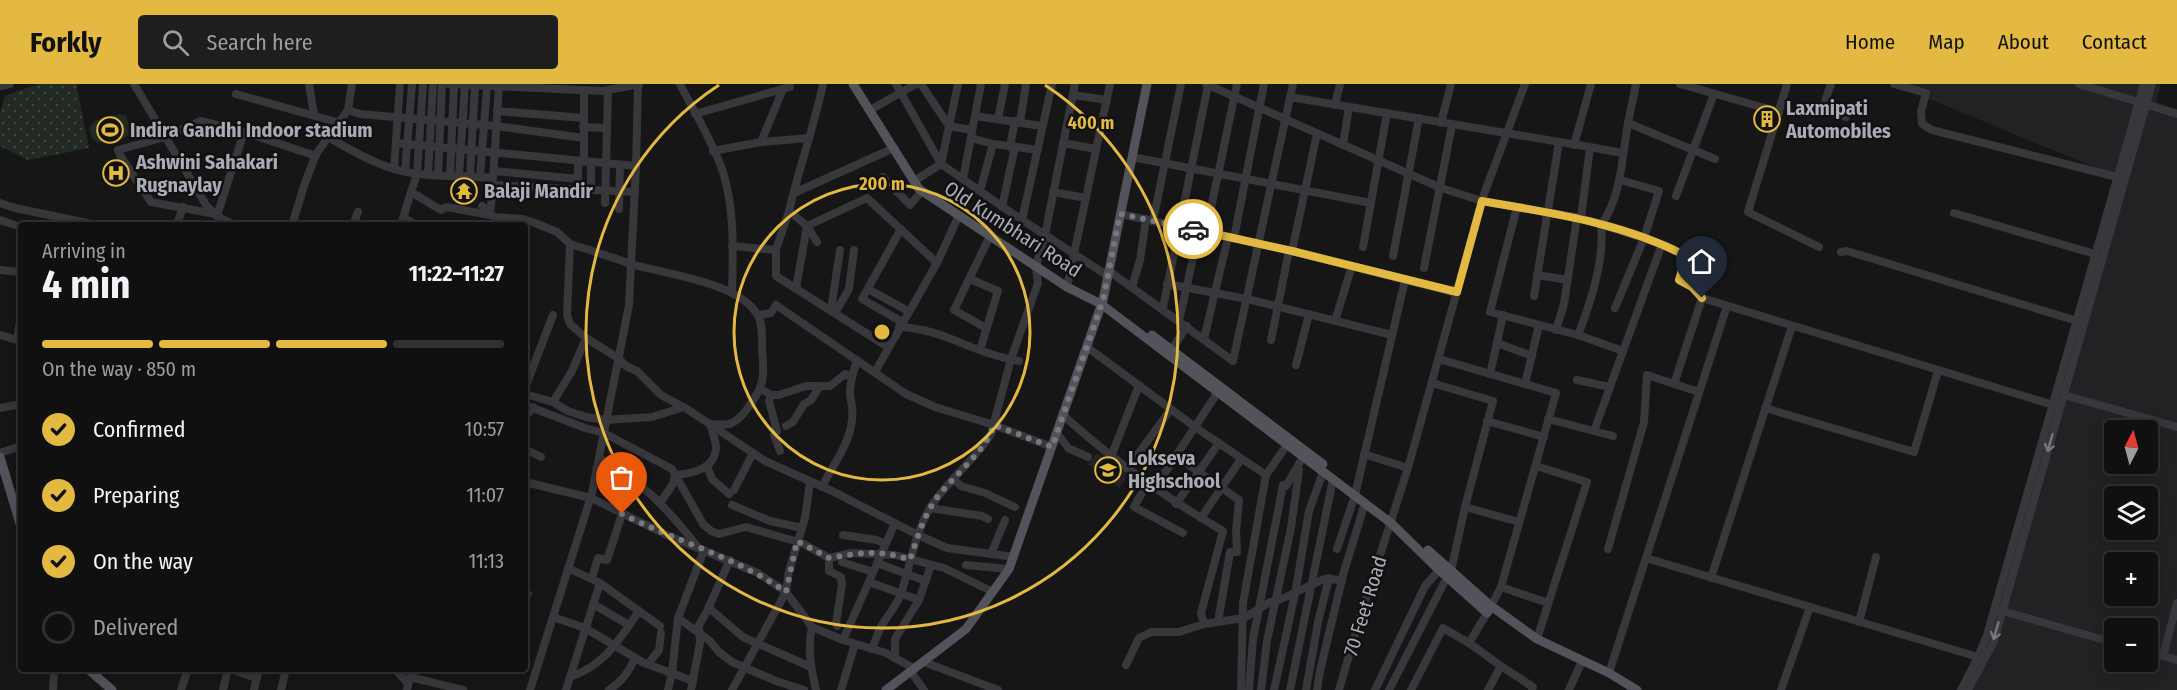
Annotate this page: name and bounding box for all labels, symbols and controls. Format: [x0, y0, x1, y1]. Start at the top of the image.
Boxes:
search box [138, 15, 558, 69]
text: Forkly [30, 26, 102, 59]
icon: search [159, 26, 192, 59]
text: Search here [207, 29, 313, 56]
text: Home [1845, 29, 1895, 55]
text: Map [1928, 29, 1965, 55]
text: About [1998, 29, 2049, 55]
text: Contact [2082, 29, 2147, 55]
place label: Laxmipati Automobiles [1785, 96, 1891, 143]
building icon: Laxmipati Automobiles [1752, 104, 1782, 134]
text: 400 m [1068, 112, 1114, 134]
sports icon: Indira Gandhi Indoor stadium [95, 115, 125, 145]
place label: Indira Gandhi Indoor stadium [130, 118, 373, 142]
place label: Ashwini Sahakari Rugnaylay [135, 150, 278, 197]
hospital icon: Ashwini Sahakari Rugnaylay [101, 158, 131, 188]
text: 200 m [858, 173, 905, 195]
temple icon: Balaji Mandir [449, 176, 479, 206]
street label: Old Kumbhari Road [940, 176, 1086, 282]
place label: Balaji Mandir [484, 179, 593, 203]
courier [1163, 199, 1223, 259]
icon: car [1177, 213, 1210, 246]
pin [1676, 236, 1727, 298]
text: Arriving in [42, 239, 126, 263]
icon: home [1685, 245, 1718, 278]
text: 11:22–11:27 [409, 260, 504, 287]
text: 4 min [42, 262, 130, 308]
centre of rings [872, 322, 892, 342]
text: On the way · 850 m [42, 357, 196, 381]
icon: check [42, 413, 75, 446]
text: Confirmed [93, 416, 186, 443]
text: 10:57 [465, 417, 504, 441]
north arrow [2104, 420, 2158, 474]
map controls [2104, 420, 2158, 672]
one-way arrow [2044, 433, 2055, 452]
place label: Lokseva Highschool [1128, 446, 1221, 493]
pin [596, 452, 647, 514]
school or university icon: Lokseva Highschool [1093, 455, 1123, 485]
icon: bag [605, 461, 638, 494]
icon: check [42, 479, 75, 512]
text: Preparing [93, 482, 179, 509]
text: 11:07 [466, 483, 504, 507]
button: layers [2104, 486, 2158, 540]
icon: check [42, 545, 75, 578]
text: On the way [93, 548, 193, 575]
text: 11:13 [468, 549, 504, 573]
button: + [2104, 552, 2158, 606]
street label: 70 Feet Road [1338, 553, 1392, 659]
text: Delivered [93, 614, 178, 641]
button: − [2104, 618, 2158, 672]
one-way arrow [1990, 621, 2001, 640]

